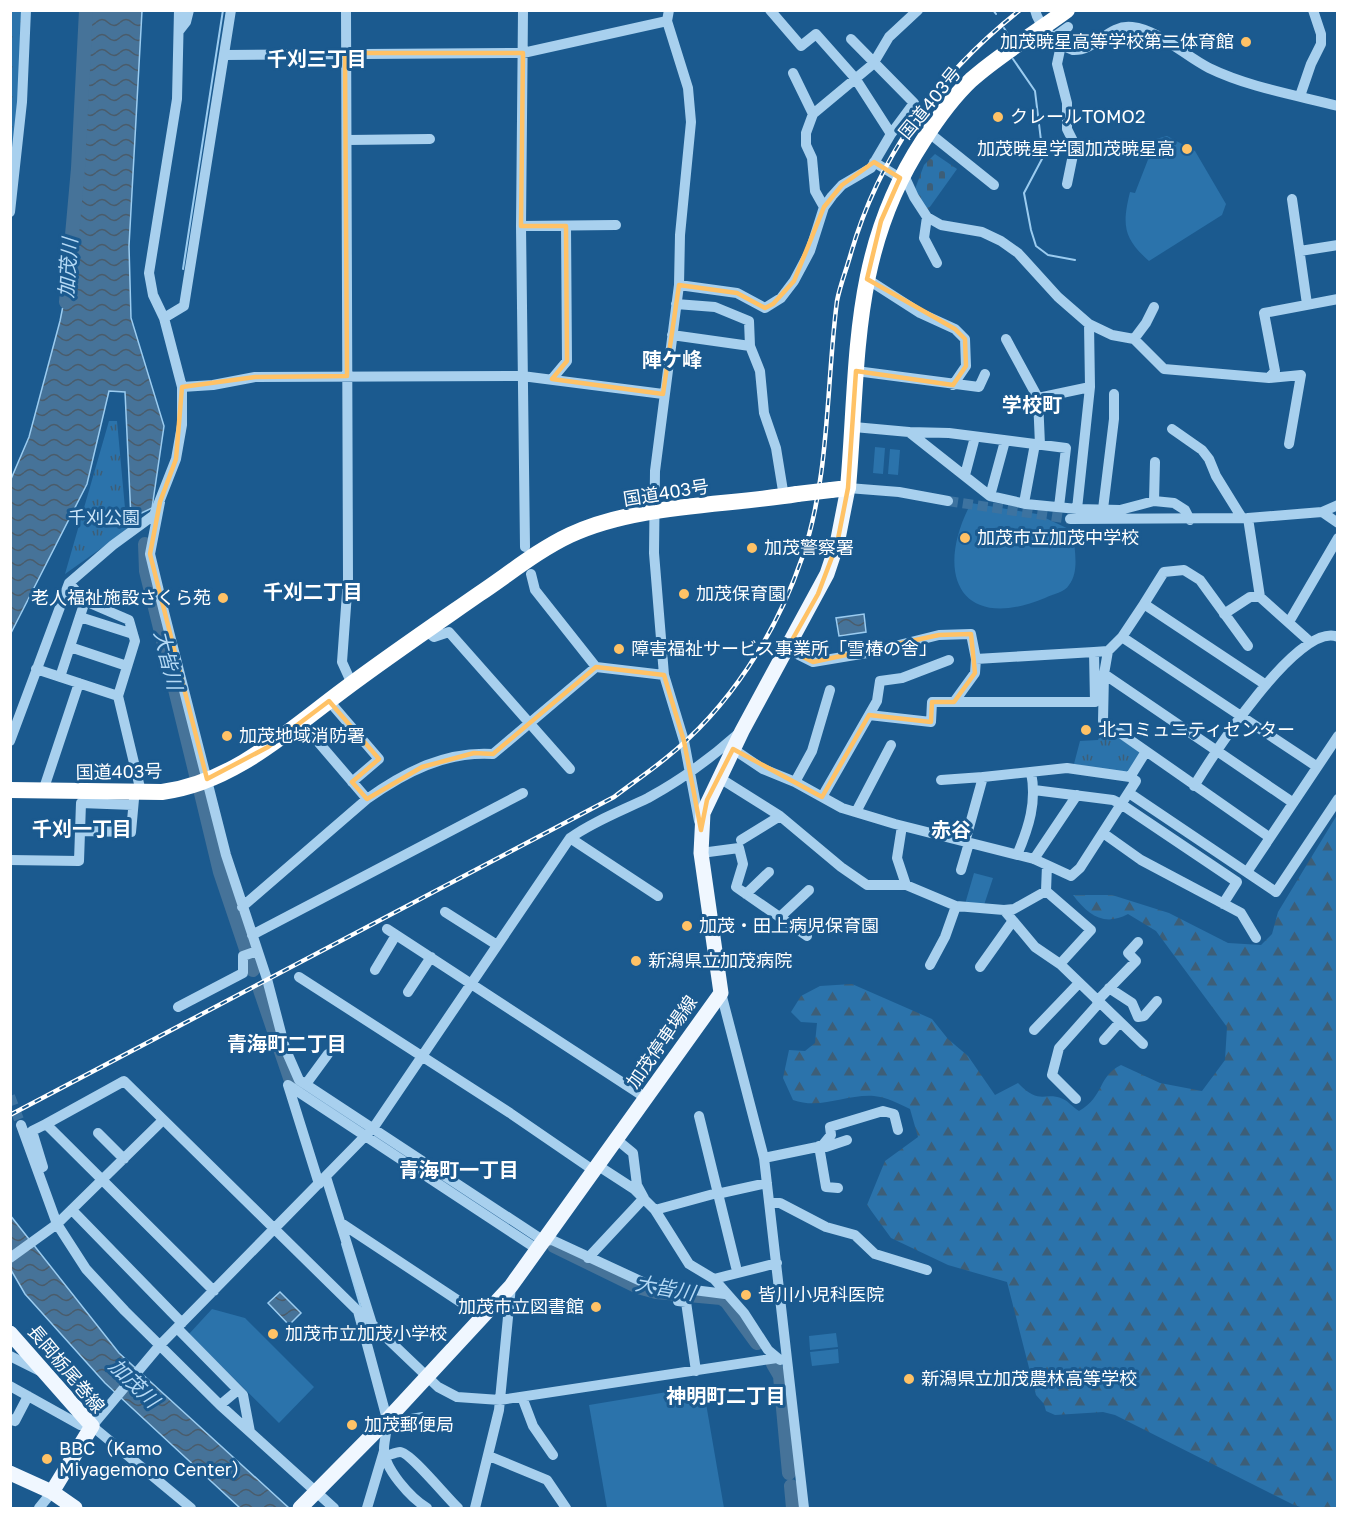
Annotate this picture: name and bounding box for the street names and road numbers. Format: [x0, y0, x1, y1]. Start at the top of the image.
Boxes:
street label: 国道403号 [893, 62, 965, 143]
street label: 国道403号 [621, 474, 710, 510]
street label: 国道403号 [75, 759, 163, 783]
street label: 加茂停車場線 [621, 991, 701, 1092]
street label: 長岡栃尾巻線 [24, 1320, 110, 1417]

